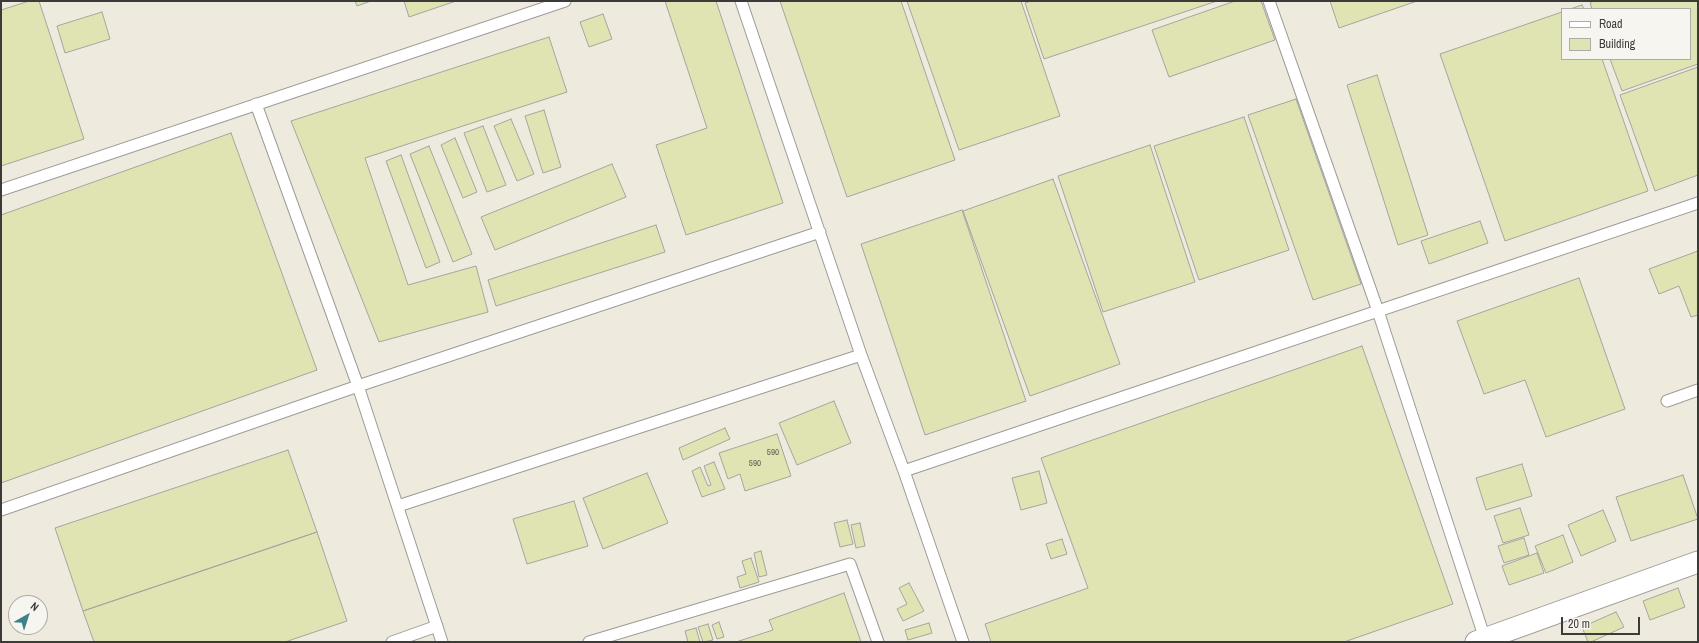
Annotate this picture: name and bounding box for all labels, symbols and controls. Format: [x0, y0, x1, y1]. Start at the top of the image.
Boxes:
legend [1561, 8, 1691, 60]
text: Road [1599, 16, 1623, 32]
text: Building [1599, 36, 1635, 52]
house number: 590 [767, 448, 779, 458]
house number: 590 [749, 459, 761, 469]
north arrow [8, 595, 48, 635]
text: N [28, 599, 42, 614]
scale bar [1563, 609, 1642, 635]
text: 20 m [1568, 616, 1590, 632]

